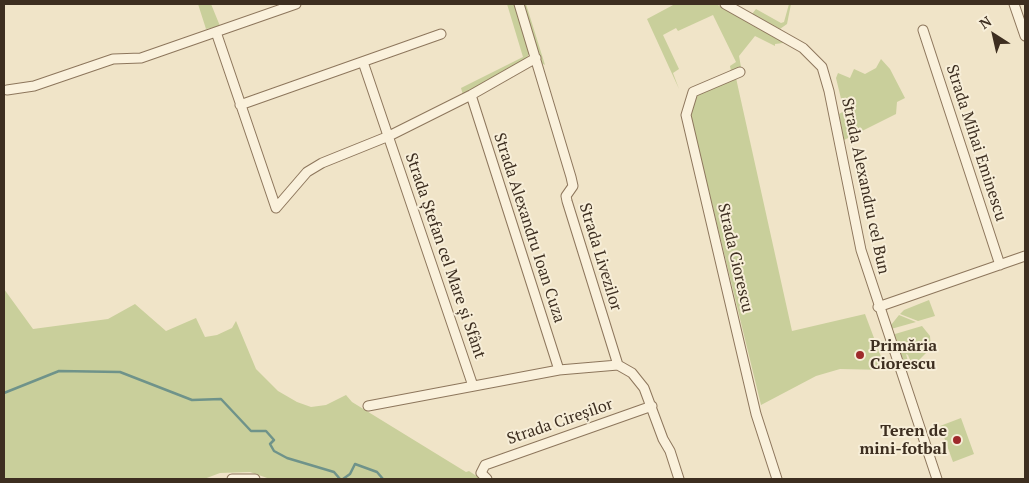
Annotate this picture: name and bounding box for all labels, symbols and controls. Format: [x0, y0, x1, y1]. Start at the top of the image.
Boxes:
north arrow [969, 10, 1019, 60]
text: N [975, 11, 995, 33]
street label: Strada Mihai Eminescu [942, 62, 1010, 224]
street label: Strada Alexandru cel Bun [837, 96, 893, 276]
street label: Strada Alexandru Ioan Cuza [489, 131, 569, 325]
street label: Strada Ștefan cel Mare și Sfânt [401, 151, 489, 361]
street label: Strada Livezilor [575, 201, 625, 313]
street label: Strada Ciorescu [713, 202, 757, 314]
place label: Primăria Ciorescu [870, 336, 937, 374]
marker: Primăria Ciorescu [854, 349, 866, 361]
street label: Strada Cireșilor [505, 395, 615, 449]
place label: Teren de mini-fotbal [860, 421, 947, 459]
marker: Teren de mini-fotbal [951, 434, 963, 446]

